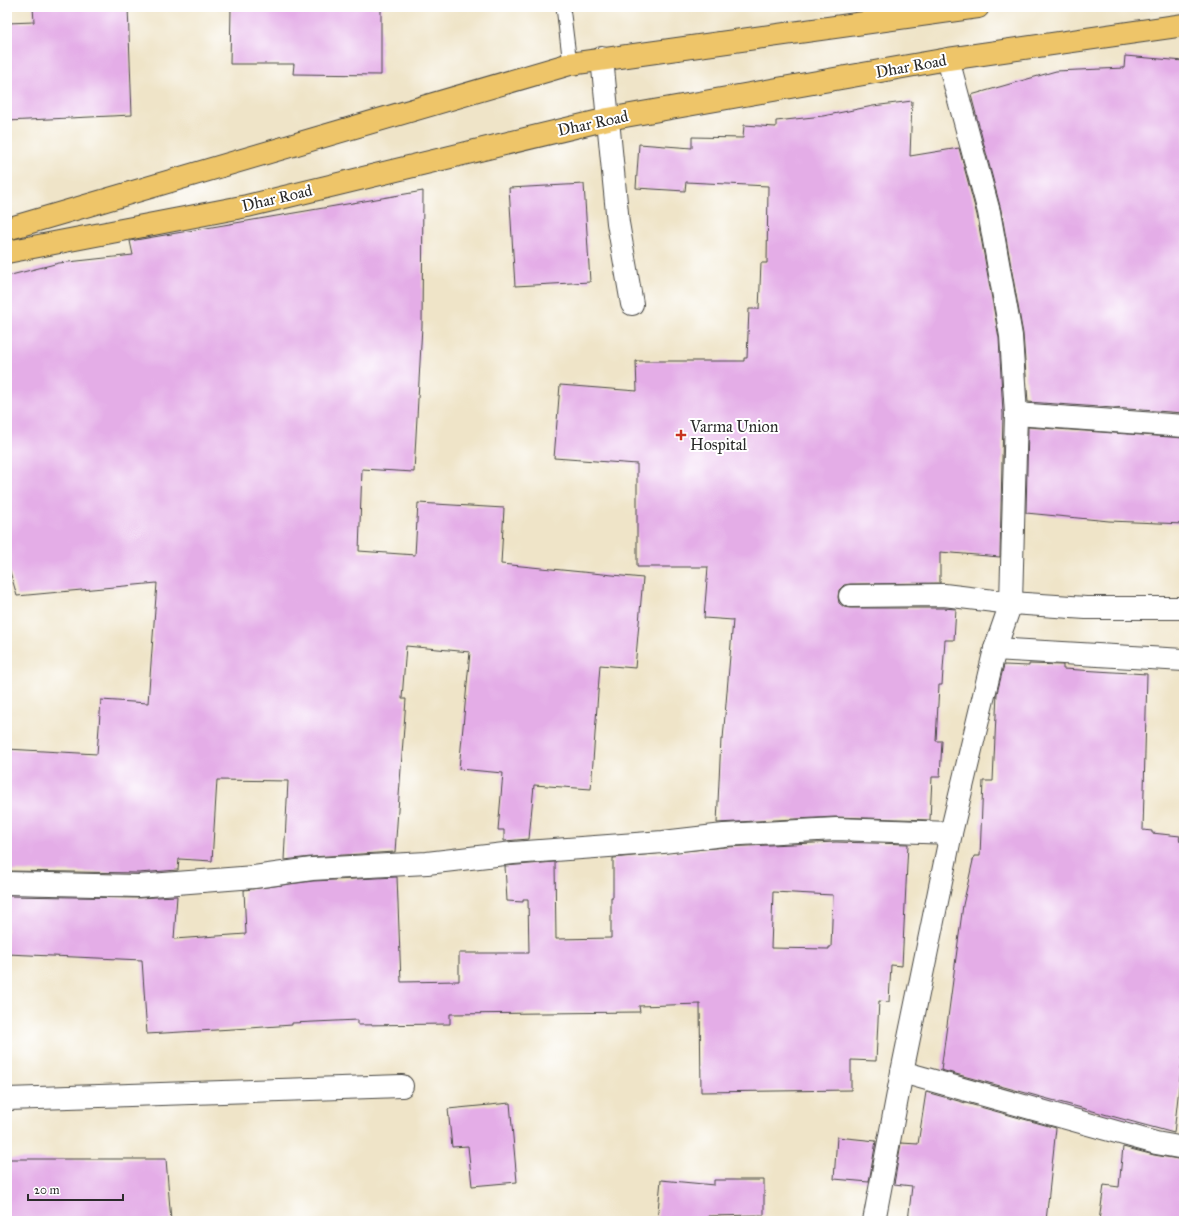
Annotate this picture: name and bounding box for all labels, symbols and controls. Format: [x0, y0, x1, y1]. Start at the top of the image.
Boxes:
street label: Dhar Road [874, 50, 948, 82]
street label: Dhar Road [556, 106, 630, 140]
street label: Dhar Road [240, 181, 314, 215]
place label: Varma Union Hospital [689, 417, 779, 454]
marker: Varma Union Hospital [675, 429, 687, 441]
scale bar [28, 1176, 123, 1202]
text: 20 m [34, 1183, 60, 1197]

